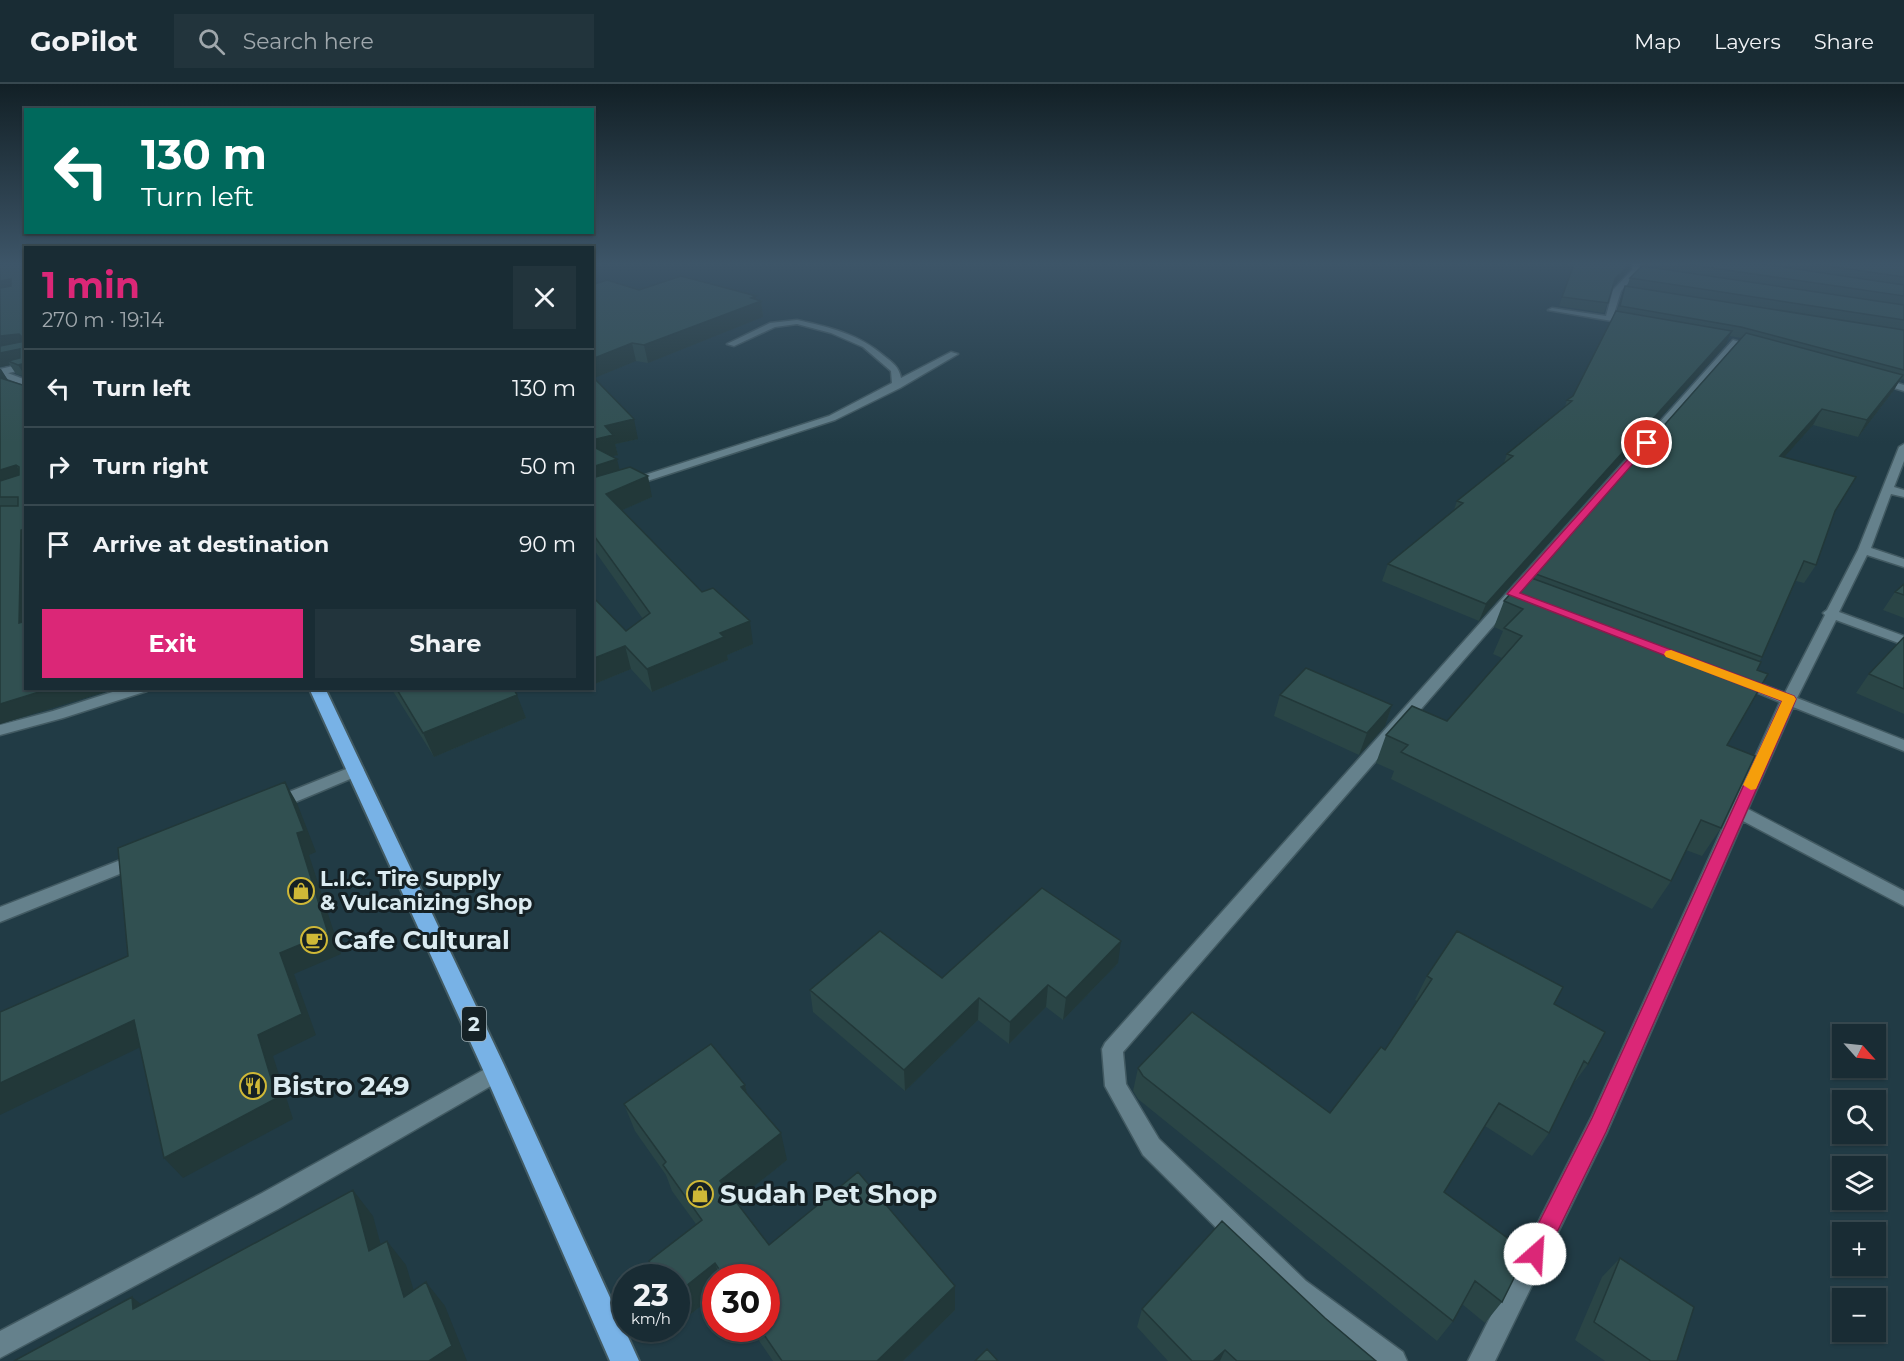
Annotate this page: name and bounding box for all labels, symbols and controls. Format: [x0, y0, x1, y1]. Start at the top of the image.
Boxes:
search box [174, 14, 594, 68]
text: GoPilot [30, 24, 138, 58]
icon: search [195, 25, 228, 58]
text: Search here [243, 28, 374, 55]
text: Map [1634, 29, 1681, 54]
text: Layers [1714, 29, 1781, 54]
text: Share [1814, 29, 1874, 54]
text: 130 m [141, 128, 267, 180]
icon: left [42, 132, 120, 210]
text: Turn left [141, 180, 254, 213]
text: 1 min [42, 263, 140, 307]
button: close [513, 266, 576, 329]
text: 270 m · 19:14 [42, 308, 164, 332]
icon: left [42, 372, 75, 405]
text: Turn left [93, 375, 191, 402]
text: 130 m [512, 375, 576, 402]
pin [1621, 417, 1672, 468]
icon: arrive [1630, 426, 1663, 459]
icon: right [42, 450, 75, 483]
text: Turn right [93, 453, 208, 480]
text: 50 m [520, 453, 576, 480]
icon: arrive [42, 528, 75, 561]
text: Arrive at destination [93, 531, 329, 558]
text: 90 m [519, 531, 576, 558]
button: Exit [42, 609, 303, 678]
button: Share [315, 609, 576, 678]
place label: L.I.C. Tire Supply & Vulcanizing Shop [320, 866, 532, 915]
shop icon: L.I.C. Tire Supply & Vulcanizing Shop [286, 876, 316, 906]
place label: Cafe Cultural [334, 924, 510, 956]
cafe icon: Cafe Cultural [299, 925, 329, 955]
road number: 2 [462, 1007, 486, 1041]
north arrow [1832, 1024, 1886, 1078]
map controls [1832, 1024, 1886, 1342]
place label: Bistro 249 [272, 1070, 410, 1102]
restaurant icon: Bistro 249 [238, 1071, 268, 1101]
button: search [1832, 1090, 1886, 1144]
button: layers [1832, 1156, 1886, 1210]
place label: Sudah Pet Shop [720, 1178, 937, 1210]
shop icon: Sudah Pet Shop [685, 1179, 715, 1209]
position arrow [1503, 1222, 1567, 1286]
button: + [1832, 1222, 1886, 1276]
speed limit sign: 30 [702, 1264, 780, 1342]
text: 23 [633, 1277, 669, 1314]
button: − [1832, 1288, 1886, 1342]
text: km/h [631, 1309, 671, 1328]

